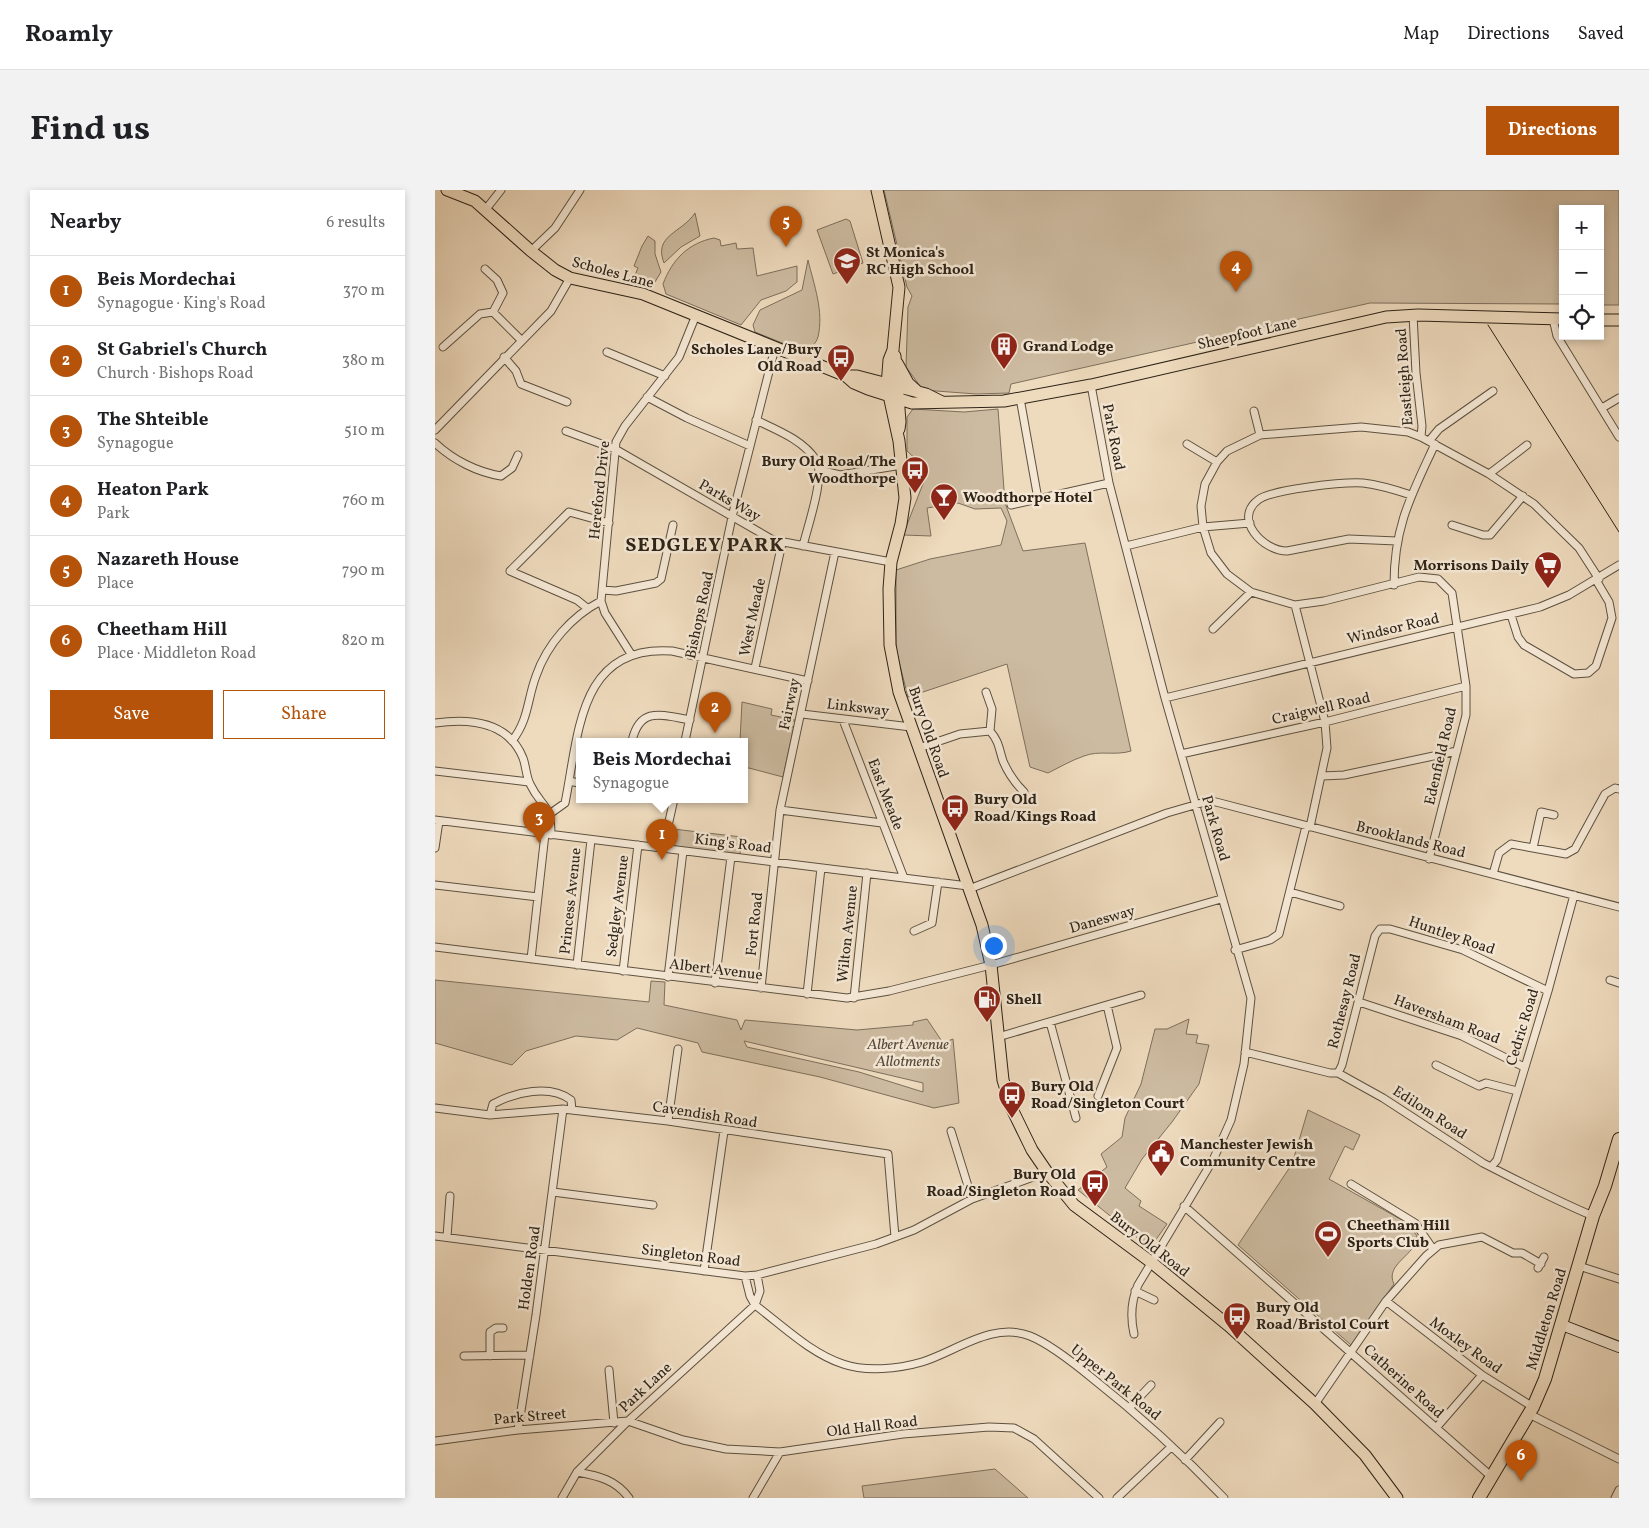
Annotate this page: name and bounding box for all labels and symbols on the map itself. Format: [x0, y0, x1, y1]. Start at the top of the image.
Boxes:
pin: 5 [770, 206, 802, 247]
place label: St Monica's RC High School [866, 243, 974, 281]
school or university icon: St Monica's RC High School [832, 246, 862, 285]
pin: 4 [1220, 251, 1252, 292]
street label: Scholes Lane [569, 252, 656, 295]
street label: Sheepfoot Lane [1196, 313, 1299, 356]
street label: Eastleigh Road [1392, 327, 1419, 426]
building icon: Grand Lodge [989, 331, 1019, 370]
place label: Grand Lodge [1023, 337, 1114, 358]
place label: Scholes Lane/Bury Old Road [691, 340, 823, 378]
bus stop icon: Scholes Lane/Bury Old Road [826, 343, 856, 382]
street label: Park Road [1096, 402, 1129, 472]
street label: Hereford Drive [585, 440, 616, 541]
place label: Bury Old Road/The Woodthorpe [761, 452, 896, 490]
bus stop icon: Bury Old Road/The Woodthorpe [900, 455, 930, 494]
street label: Parks Way [694, 475, 764, 528]
bar icon: Woodthorpe Hotel [929, 482, 959, 521]
place label: Woodthorpe Hotel [963, 488, 1093, 509]
district label: SEDGLEY PARK [625, 532, 785, 560]
supermarket icon: Morrisons Daily [1533, 550, 1563, 589]
place label: Morrisons Daily [1413, 556, 1530, 577]
street label: Bishops Road [681, 570, 720, 661]
street label: West Meade [735, 576, 772, 658]
street label: Windsor Road [1345, 609, 1442, 650]
street label: Fairway [775, 676, 806, 732]
street label: Bury Old Road [902, 684, 953, 781]
street label: Craigwell Road [1270, 688, 1372, 731]
pin: 2 [699, 692, 731, 733]
street label: Linksway [825, 694, 890, 723]
street label: Edenfield Road [1420, 705, 1463, 807]
street label: East Meade [861, 756, 908, 833]
place label: Bury Old Road/Kings Road [974, 790, 1096, 828]
bus stop icon: Bury Old Road/Kings Road [940, 793, 970, 832]
street label: Park Road [1195, 793, 1234, 864]
pin: 3 [523, 802, 555, 843]
street label: Brooklands Road [1354, 817, 1468, 864]
pin: 1 [646, 819, 678, 860]
street label: King's Road [693, 829, 773, 860]
street label: Princess Avenue [555, 847, 588, 956]
street label: Sedgley Avenue [602, 854, 635, 958]
street label: Wilton Avenue [833, 884, 864, 984]
street label: Fort Road [742, 891, 769, 957]
street label: Danesway [1067, 901, 1138, 940]
street label: Huntley Road [1406, 912, 1497, 961]
your location [981, 933, 1007, 959]
street label: Rothesay Road [1324, 952, 1367, 1051]
street label: Albert Avenue [668, 954, 764, 987]
fuel station icon: Shell [972, 984, 1002, 1023]
street label: Cedric Road [1502, 986, 1545, 1069]
place label: Shell [1006, 990, 1042, 1011]
street label: Haversham Road [1390, 990, 1503, 1050]
park label: Albert Avenue Allotments [866, 1035, 949, 1073]
place label: Bury Old Road/Singleton Court [1031, 1077, 1185, 1115]
bus stop icon: Bury Old Road/Singleton Court [997, 1080, 1027, 1119]
street label: Edilom Road [1388, 1081, 1470, 1145]
street label: Cavendish Road [651, 1097, 759, 1134]
place label: Manchester Jewish Community Centre [1180, 1135, 1316, 1173]
public building icon: Manchester Jewish Community Centre [1146, 1138, 1176, 1177]
place label: Bury Old Road/Singleton Road [926, 1165, 1076, 1203]
bus stop icon: Bury Old Road/Singleton Road [1080, 1168, 1110, 1207]
street label: Bury Old Road [1105, 1207, 1193, 1283]
place label: Cheetham Hill Sports Club [1347, 1216, 1450, 1254]
sports icon: Cheetham Hill Sports Club [1313, 1219, 1343, 1258]
street label: Holden Road [514, 1225, 547, 1312]
street label: Singleton Road [640, 1240, 742, 1273]
street label: Middleton Road [1522, 1266, 1573, 1373]
place label: Bury Old Road/Bristol Court [1256, 1298, 1390, 1336]
bus stop icon: Bury Old Road/Bristol Court [1222, 1301, 1252, 1340]
street label: Moxley Road [1425, 1313, 1506, 1380]
street label: Upper Park Road [1065, 1340, 1165, 1426]
street label: Catherine Road [1358, 1340, 1448, 1424]
street label: Park Lane [615, 1358, 677, 1418]
street label: Park Street [493, 1404, 567, 1431]
street label: Old Hall Road [825, 1411, 919, 1443]
pin: 6 [1505, 1440, 1537, 1481]

